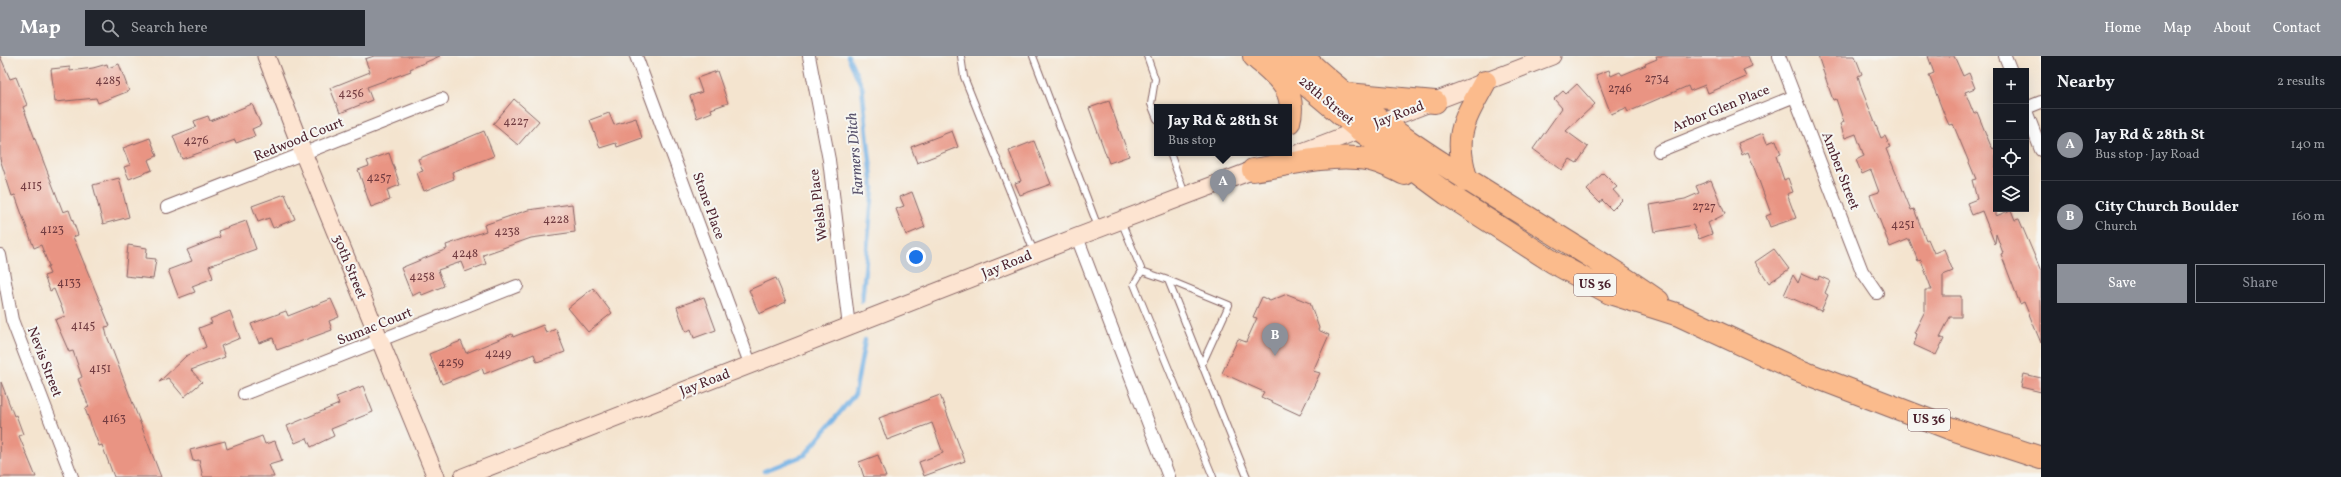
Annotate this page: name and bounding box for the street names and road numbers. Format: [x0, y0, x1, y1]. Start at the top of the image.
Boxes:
street label: 28th Street [1294, 72, 1358, 130]
street label: Arbor Glen Place [1669, 81, 1773, 137]
street label: Jay Road [1371, 97, 1427, 133]
street label: Redwood Court [251, 113, 347, 167]
street label: Amber Street [1816, 129, 1864, 213]
street label: Welsh Place [805, 167, 833, 242]
street label: Stone Place [687, 170, 729, 242]
street label: 30th Street [327, 232, 371, 302]
street label: Jay Road [979, 246, 1035, 284]
road number: US 36 [1574, 274, 1616, 296]
street label: Sumac Court [335, 303, 415, 351]
street label: Nevis Street [22, 324, 66, 400]
street label: Jay Road [677, 365, 733, 401]
road number: US 36 [1908, 409, 1950, 431]

